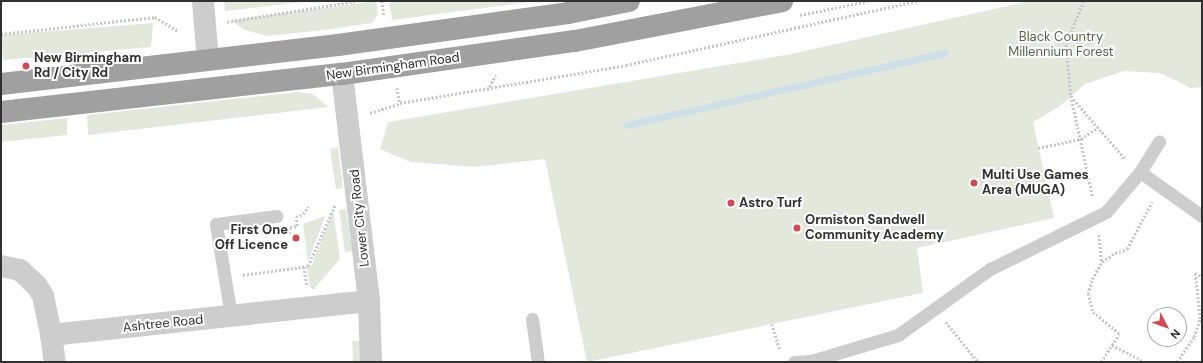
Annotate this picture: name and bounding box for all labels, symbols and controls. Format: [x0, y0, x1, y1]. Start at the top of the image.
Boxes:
park label: Black Country Millennium Forest [1008, 30, 1114, 61]
street label: New Birmingham Road [325, 50, 461, 84]
place label: New Birmingham Rd / City Rd [34, 51, 141, 82]
marker: New Birmingham Rd / City Rd [21, 61, 31, 71]
place label: Multi Use Games Area (MUGA) [982, 168, 1089, 199]
street label: Lower City Road [347, 169, 373, 267]
marker: Multi Use Games Area (MUGA) [969, 178, 979, 188]
place label: Astro Turf [739, 195, 802, 211]
marker: Astro Turf [726, 198, 736, 208]
place label: Ormiston Sandwell Community Academy [805, 213, 944, 244]
place label: First One Off Licence [215, 223, 288, 254]
marker: Ormiston Sandwell Community Academy [792, 223, 802, 233]
marker: First One Off Licence [291, 233, 301, 243]
north arrow [1147, 307, 1187, 347]
street label: Ashtree Road [122, 312, 204, 336]
text: N [1167, 327, 1183, 342]

